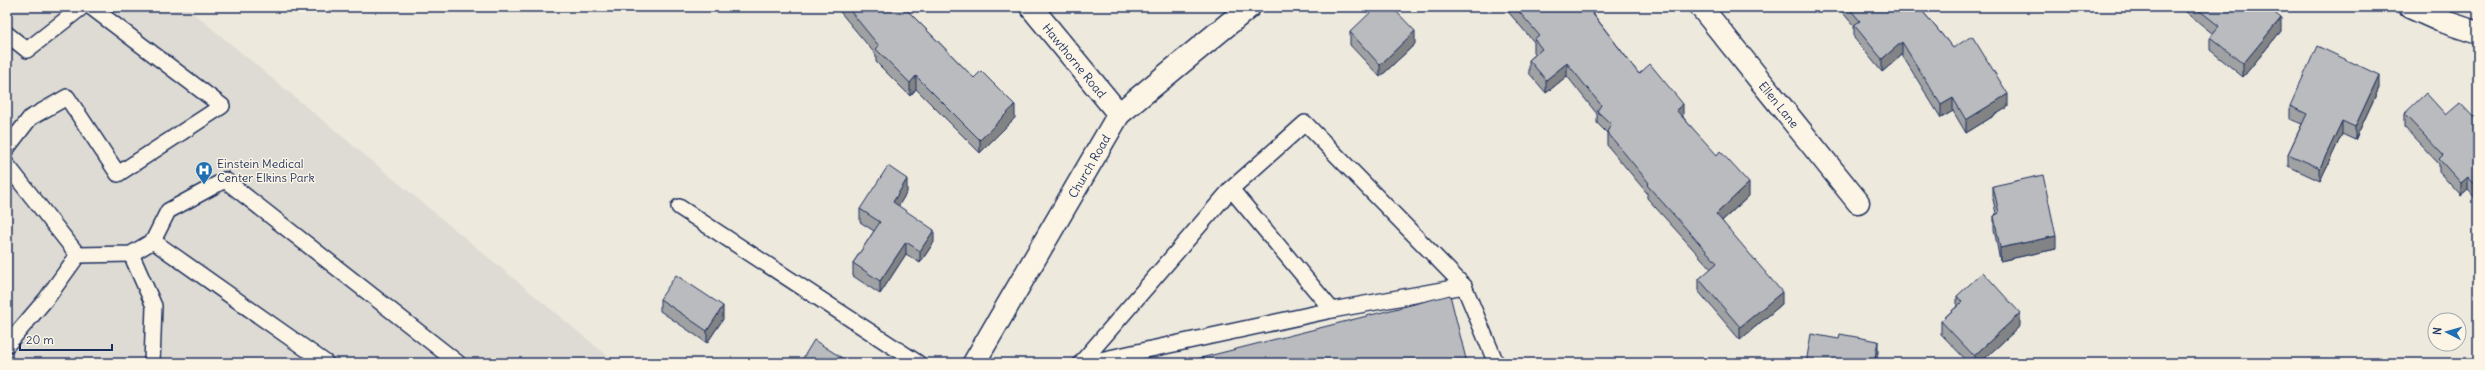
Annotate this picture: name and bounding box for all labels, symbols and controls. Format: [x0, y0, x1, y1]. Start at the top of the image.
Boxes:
street label: Hawthorne Road [1040, 20, 1110, 101]
street label: Ellen Lane [1756, 78, 1803, 131]
street label: Church Road [1064, 132, 1113, 200]
place label: Einstein Medical Center Elkins Park [217, 156, 315, 185]
hospital icon: Einstein Medical Center Elkins Park [194, 160, 214, 185]
north arrow [2427, 312, 2467, 352]
scale bar [20, 326, 112, 352]
text: N [2430, 326, 2444, 335]
text: 20 m [26, 332, 54, 347]

